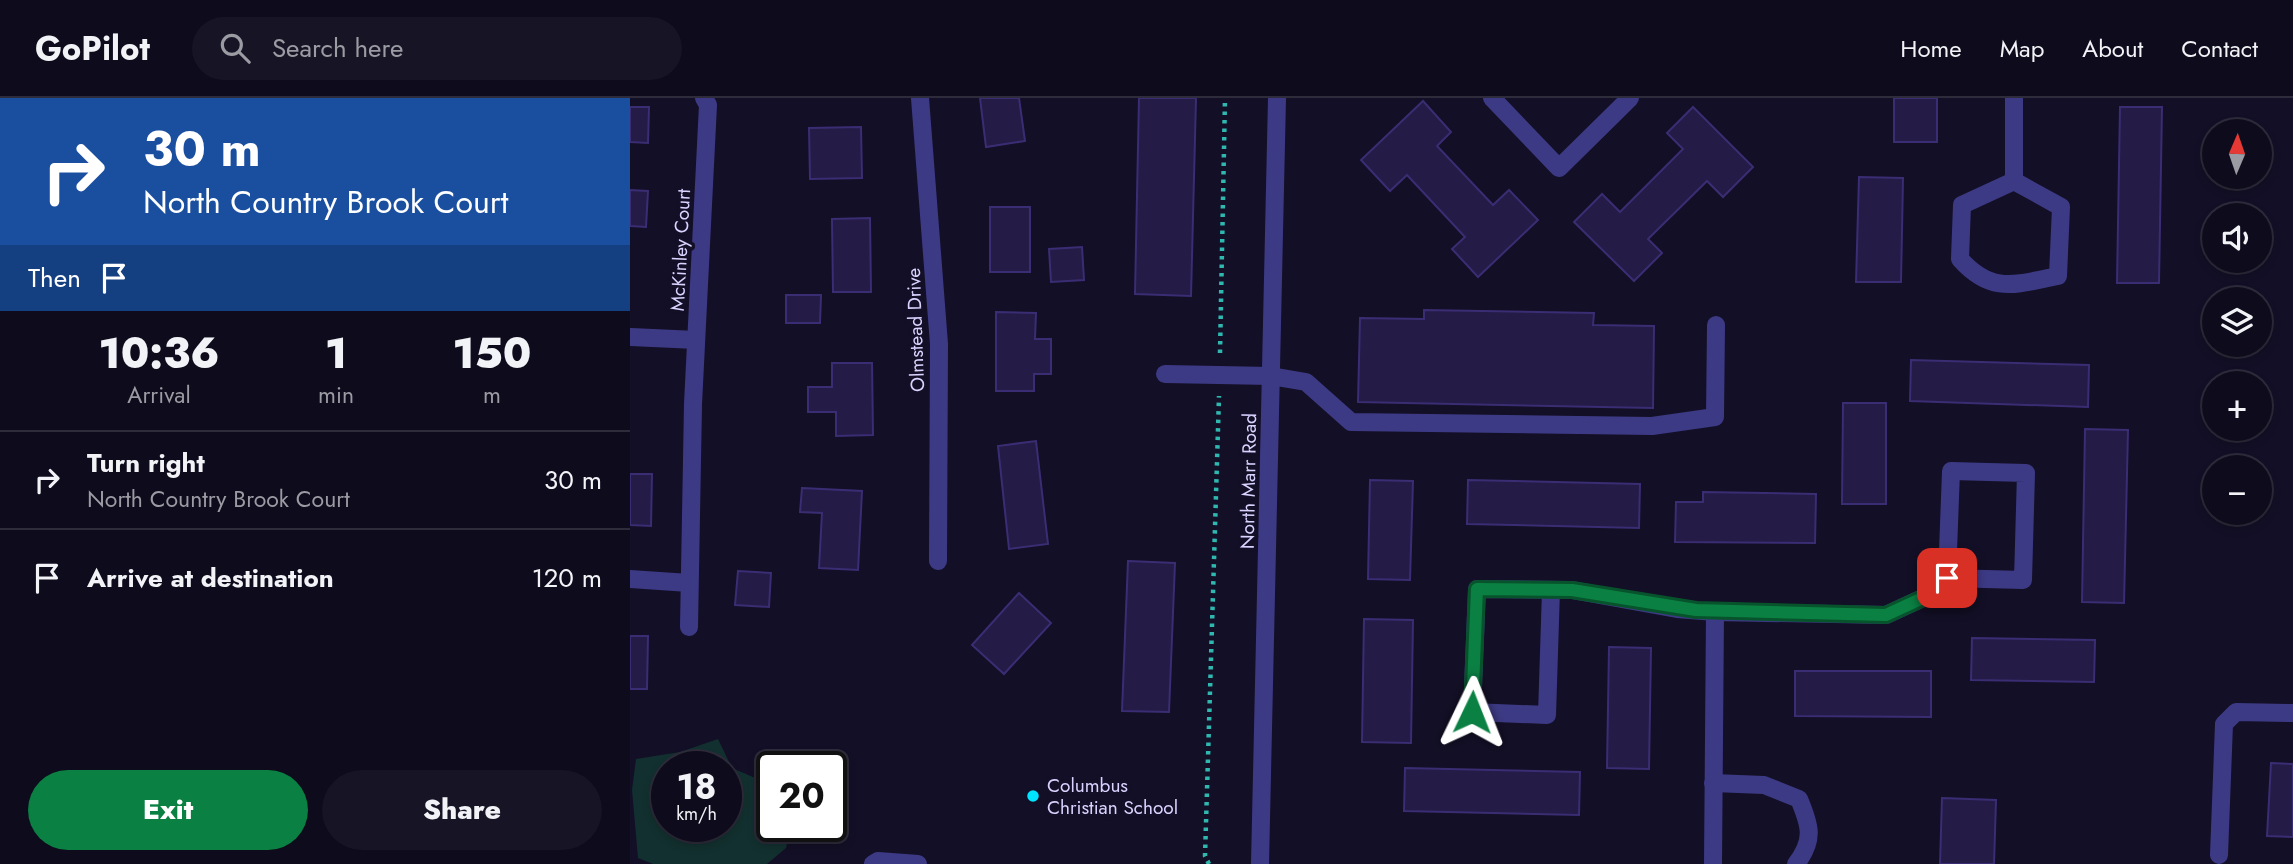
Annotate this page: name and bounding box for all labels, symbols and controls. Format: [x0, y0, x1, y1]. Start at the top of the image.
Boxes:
search box [192, 17, 682, 80]
text: GoPilot [35, 25, 150, 72]
icon: search [216, 29, 254, 67]
text: Search here [272, 29, 403, 67]
text: Home [1900, 31, 1962, 66]
text: Map [2000, 31, 2044, 66]
text: About [2082, 31, 2143, 66]
text: Contact [2181, 31, 2258, 66]
text: 30 m [143, 114, 261, 184]
north arrow [2202, 119, 2272, 189]
map controls [2202, 119, 2272, 525]
icon: right [28, 126, 119, 217]
text: North Country Brook Court [143, 179, 508, 225]
street label: McKinley Court [664, 188, 697, 312]
button: sound [2202, 203, 2272, 273]
text: Then [28, 259, 81, 297]
icon: arrive [95, 259, 133, 297]
street label: Olmstead Drive [900, 267, 931, 392]
button: layers [2202, 287, 2272, 357]
text: 10:36 [99, 323, 219, 384]
text: 1 [325, 323, 347, 384]
text: 150 [453, 323, 531, 384]
button: + [2202, 371, 2272, 441]
text: Arrival [127, 378, 191, 412]
text: min [318, 378, 354, 412]
text: m [483, 378, 501, 412]
street label: North Marr Road [1234, 413, 1263, 549]
text: Turn right [87, 444, 205, 482]
button: − [2202, 455, 2272, 525]
icon: right [28, 461, 66, 499]
text: 30 m [544, 461, 602, 499]
text: North Country Brook Court [87, 482, 350, 516]
pin [1917, 548, 1977, 608]
icon: arrive [28, 559, 66, 597]
text: Arrive at destination [87, 559, 334, 597]
text: 120 m [532, 559, 602, 597]
icon: arrive [1928, 559, 1966, 597]
position arrow [1435, 675, 1509, 749]
speed limit sign: 20 [756, 751, 847, 842]
text: 18 [677, 762, 716, 812]
button: Exit [28, 770, 308, 850]
button: Share [322, 770, 602, 850]
place label: Columbus Christian School [1047, 772, 1178, 821]
marker: Columbus Christian School [1025, 788, 1041, 804]
text: km/h [676, 801, 717, 827]

